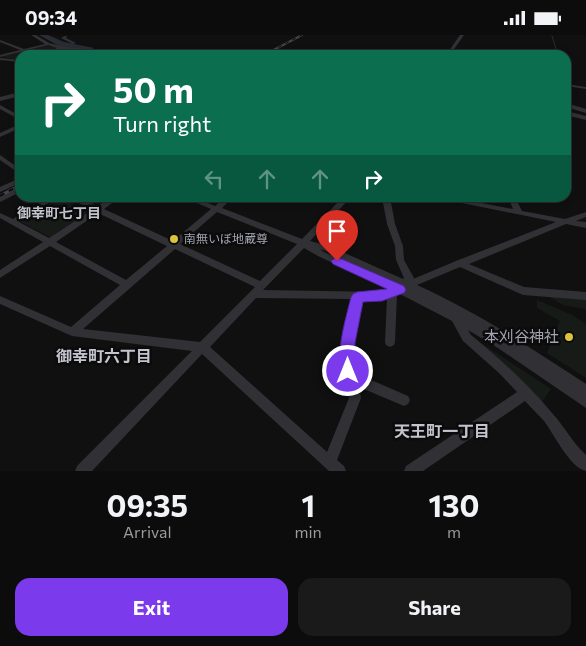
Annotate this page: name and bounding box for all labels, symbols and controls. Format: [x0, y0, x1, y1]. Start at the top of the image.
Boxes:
text: 09:34 [25, 6, 77, 29]
text: 50 m [113, 67, 194, 110]
icon: right [30, 70, 95, 135]
text: Turn right [113, 110, 211, 137]
icon: left [200, 165, 228, 193]
icon: ahead [253, 165, 281, 193]
icon: ahead [306, 165, 334, 193]
icon: right [359, 165, 387, 193]
district label: 御幸町七丁目 [17, 204, 101, 221]
pin [316, 210, 358, 261]
icon: arrive [323, 217, 351, 245]
place label: 南無いぼ地蔵尊 [184, 231, 268, 245]
marker: 南無いぼ地蔵尊 [168, 233, 180, 245]
place label: 本刈谷神社 [484, 327, 559, 345]
marker: 本刈谷神社 [563, 331, 575, 343]
position arrow [321, 344, 373, 396]
district label: 御幸町六丁目 [56, 346, 152, 365]
district label: 天王町一丁目 [394, 421, 490, 440]
text: 09:35 [107, 486, 188, 523]
text: 1 [301, 486, 315, 523]
text: 130 [428, 486, 479, 523]
text: Arrival [123, 522, 171, 541]
text: min [295, 522, 322, 541]
text: m [447, 522, 461, 541]
button: Exit [15, 578, 288, 636]
button: Share [298, 578, 571, 636]

